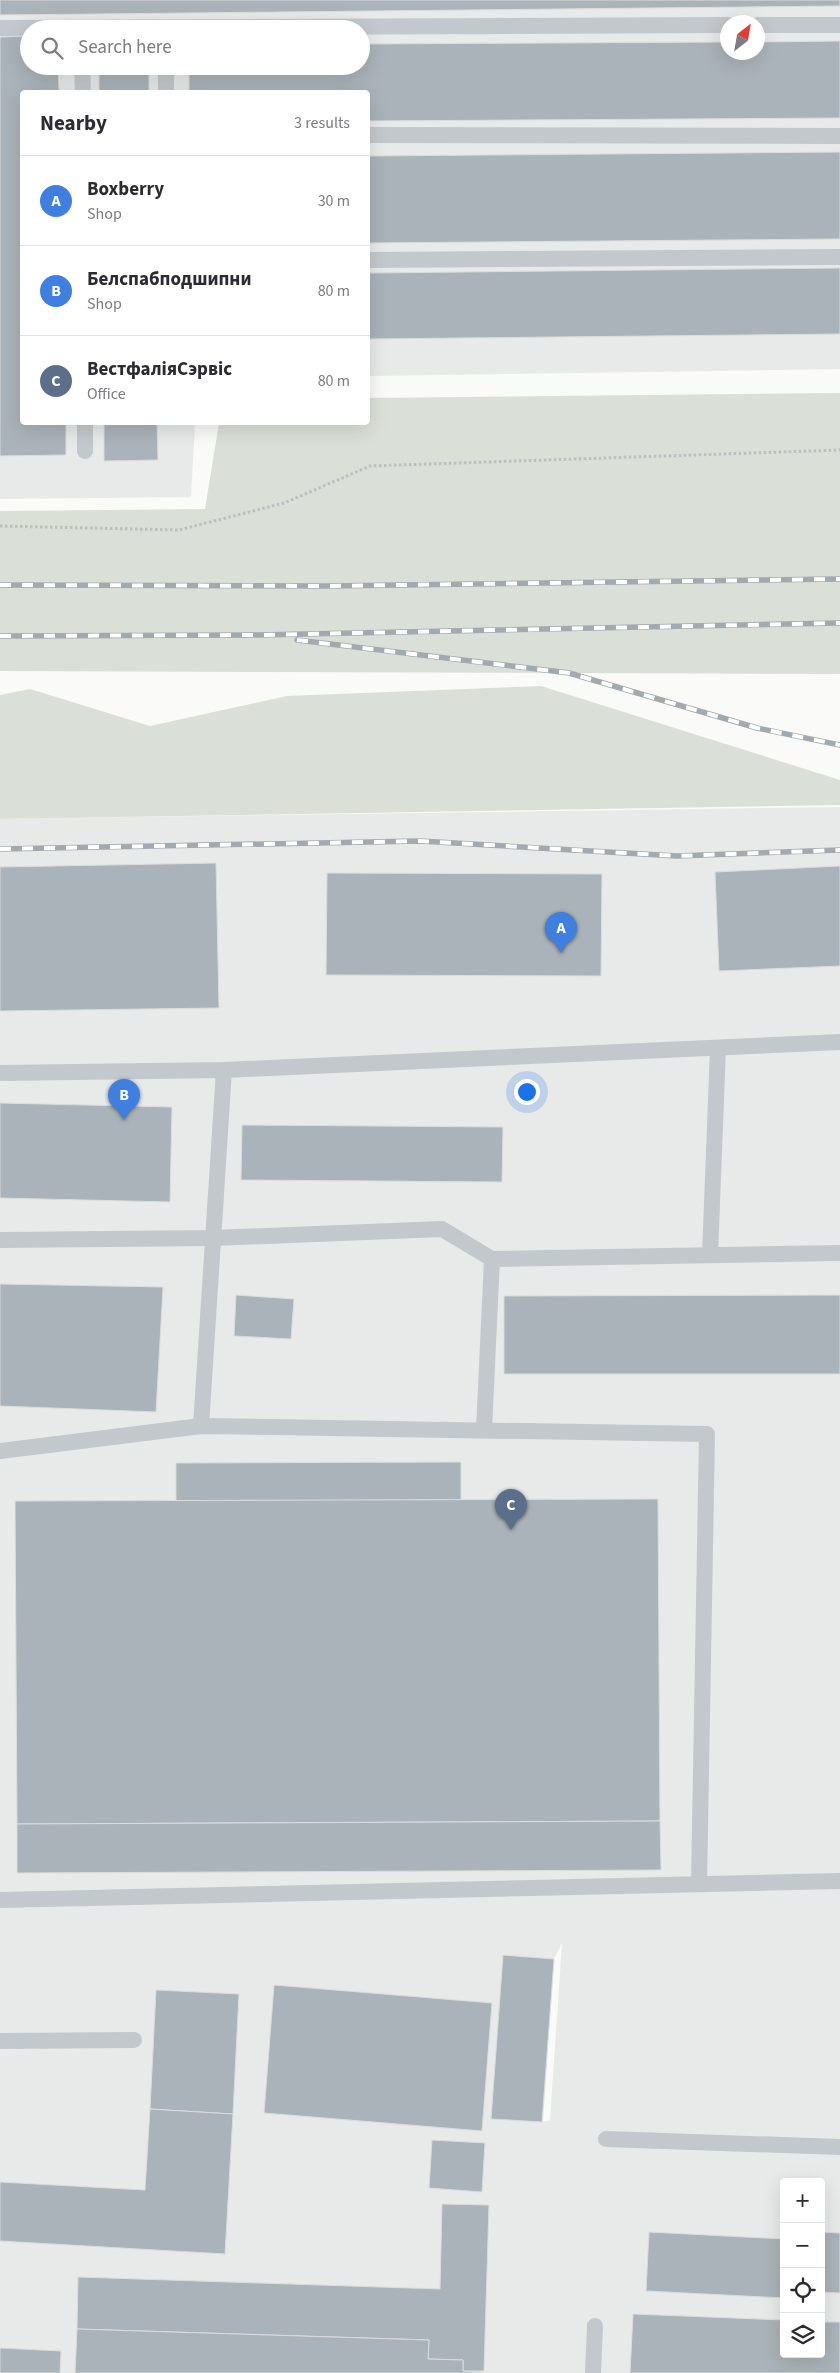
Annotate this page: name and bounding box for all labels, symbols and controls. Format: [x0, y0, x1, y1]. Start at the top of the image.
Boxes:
north arrow [720, 15, 765, 60]
search box [20, 20, 370, 75]
icon: search [38, 34, 66, 62]
text: Search here [78, 34, 172, 61]
text: Nearby [40, 108, 107, 138]
text: 3 results [294, 112, 350, 134]
text: Boxberry [87, 176, 164, 203]
text: A [51, 190, 61, 212]
text: 30 m [318, 190, 350, 212]
text: Shop [87, 203, 122, 225]
text: Белспабподшипни [87, 266, 252, 293]
text: B [51, 280, 61, 302]
text: 80 m [318, 280, 350, 302]
text: Shop [87, 293, 122, 315]
text: ВестфаліяСэрвіс [87, 356, 232, 383]
text: C [51, 370, 61, 392]
text: 80 m [318, 370, 350, 392]
text: Office [87, 383, 126, 405]
pin: A [545, 912, 577, 953]
pin: B [108, 1079, 140, 1120]
your location [514, 1079, 540, 1105]
pin: C [495, 1489, 527, 1530]
map controls [780, 2178, 825, 2358]
button: + [780, 2178, 825, 2223]
button: − [780, 2223, 825, 2268]
button: locate [780, 2268, 825, 2313]
button: layers [780, 2313, 825, 2358]

